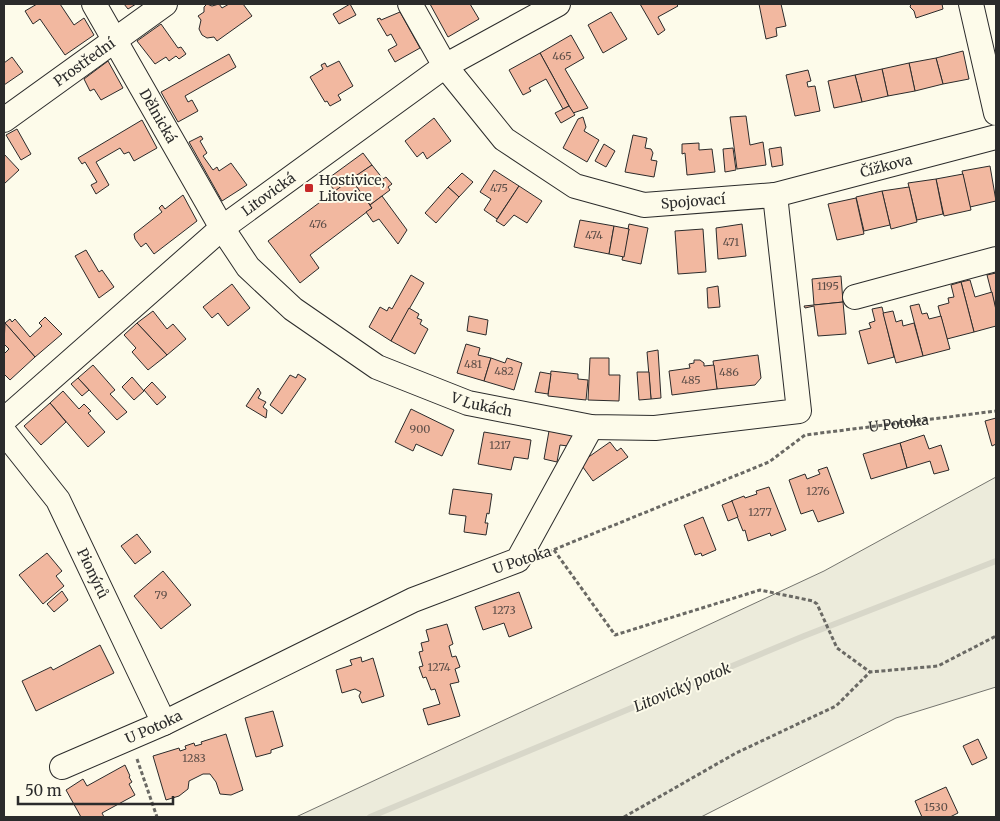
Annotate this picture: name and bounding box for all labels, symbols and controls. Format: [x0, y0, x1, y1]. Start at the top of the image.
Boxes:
street label: Prostřední [50, 34, 119, 90]
house number: 465 [552, 49, 572, 63]
street label: Dělnická [135, 86, 181, 147]
street label: Čížkova [858, 150, 915, 181]
street label: Litovická [238, 168, 299, 220]
place label: Hostivice, Litovice [319, 171, 385, 205]
house number: 475 [490, 181, 508, 195]
marker: Hostivice, Litovice [303, 182, 315, 194]
street label: Spojovací [660, 190, 726, 213]
house number: 476 [309, 217, 327, 231]
house number: 474 [585, 228, 603, 242]
house number: 471 [723, 235, 739, 249]
house number: 1195 [817, 279, 839, 293]
house number: 481 [464, 357, 482, 371]
house number: 482 [494, 364, 514, 378]
house number: 486 [719, 365, 739, 379]
house number: 485 [681, 373, 701, 387]
street label: V Lukách [447, 388, 514, 420]
street label: U Potoka [868, 410, 930, 436]
house number: 900 [410, 422, 430, 436]
house number: 1217 [489, 438, 511, 452]
house number: 1276 [806, 484, 830, 498]
house number: 1277 [748, 505, 772, 519]
street label: U Potoka [491, 542, 554, 578]
street label: Pionýrů [73, 545, 113, 602]
house number: 79 [155, 588, 168, 602]
house number: 1273 [492, 603, 516, 617]
water label: Litovický potok [631, 658, 734, 716]
house number: 1274 [427, 660, 451, 674]
street label: U Potoka [123, 706, 186, 748]
house number: 1283 [182, 751, 206, 765]
scale bar [18, 774, 172, 806]
text: 50 m [25, 781, 62, 800]
house number: 1530 [924, 800, 948, 814]

